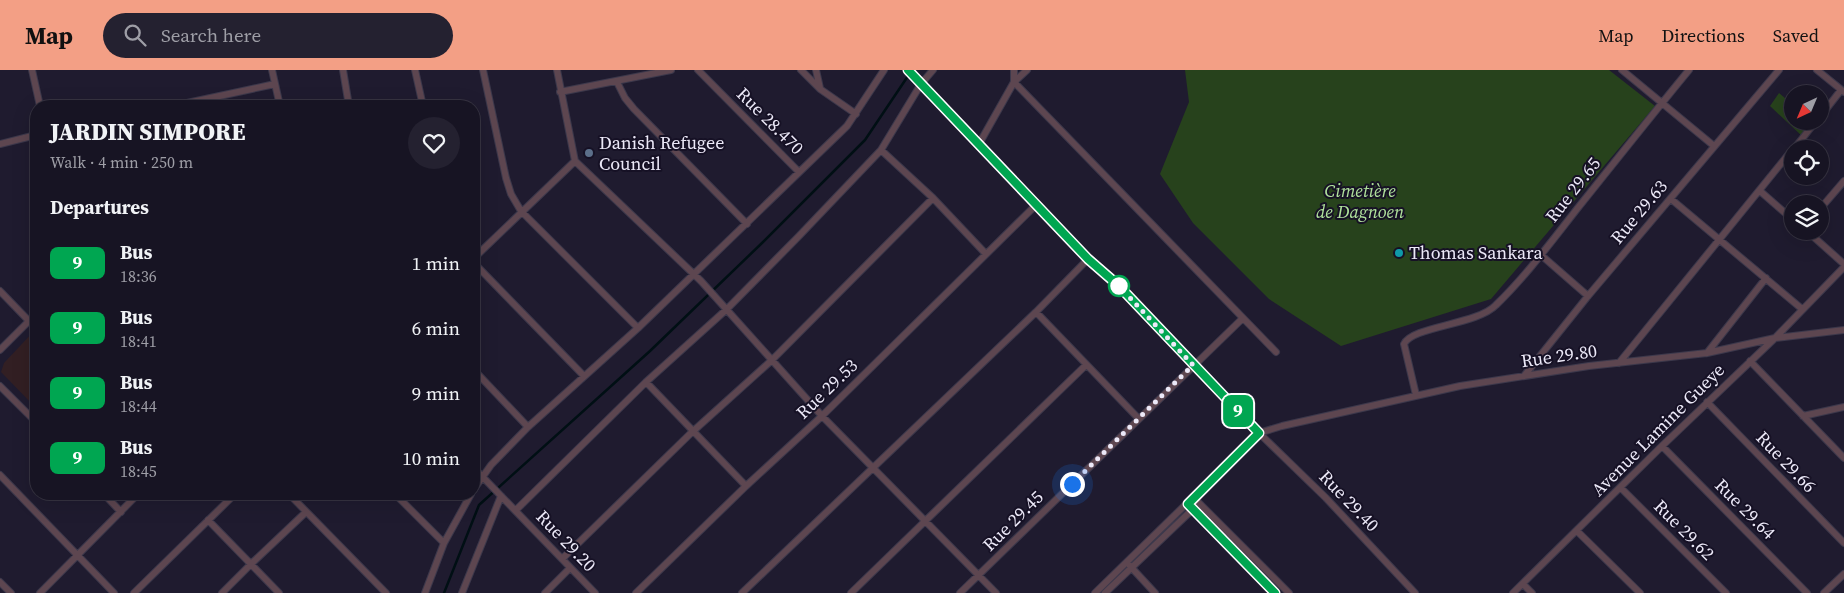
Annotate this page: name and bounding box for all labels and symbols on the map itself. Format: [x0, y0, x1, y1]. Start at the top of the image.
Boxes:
street label: Rue 28.470 [731, 82, 809, 160]
north arrow [1784, 85, 1829, 130]
place label: Danish Refugee Council [599, 130, 724, 176]
marker: Danish Refugee Council [583, 147, 595, 159]
street label: Rue 29.65 [1539, 152, 1606, 228]
street label: Rue 29.63 [1604, 174, 1673, 249]
park label: Cimetière de Dagnoen [1316, 178, 1404, 224]
place label: Thomas Sankara [1409, 240, 1543, 265]
marker: Thomas Sankara [1393, 247, 1405, 259]
unlabelled marker [1108, 275, 1130, 297]
street label: Rue 29.80 [1519, 338, 1599, 373]
street label: Rue 29.53 [790, 353, 863, 424]
street label: Avenue Lamine Gueye [1586, 358, 1730, 502]
line badge: 9 [1222, 395, 1254, 427]
street label: Rue 29.66 [1751, 425, 1822, 498]
street label: Rue 29.40 [1314, 464, 1385, 537]
your location [1060, 472, 1085, 497]
street label: Rue 29.64 [1709, 473, 1781, 545]
street label: Rue 29.45 [977, 485, 1049, 557]
street label: Rue 29.62 [1648, 494, 1720, 566]
street label: Rue 29.20 [531, 504, 602, 577]

